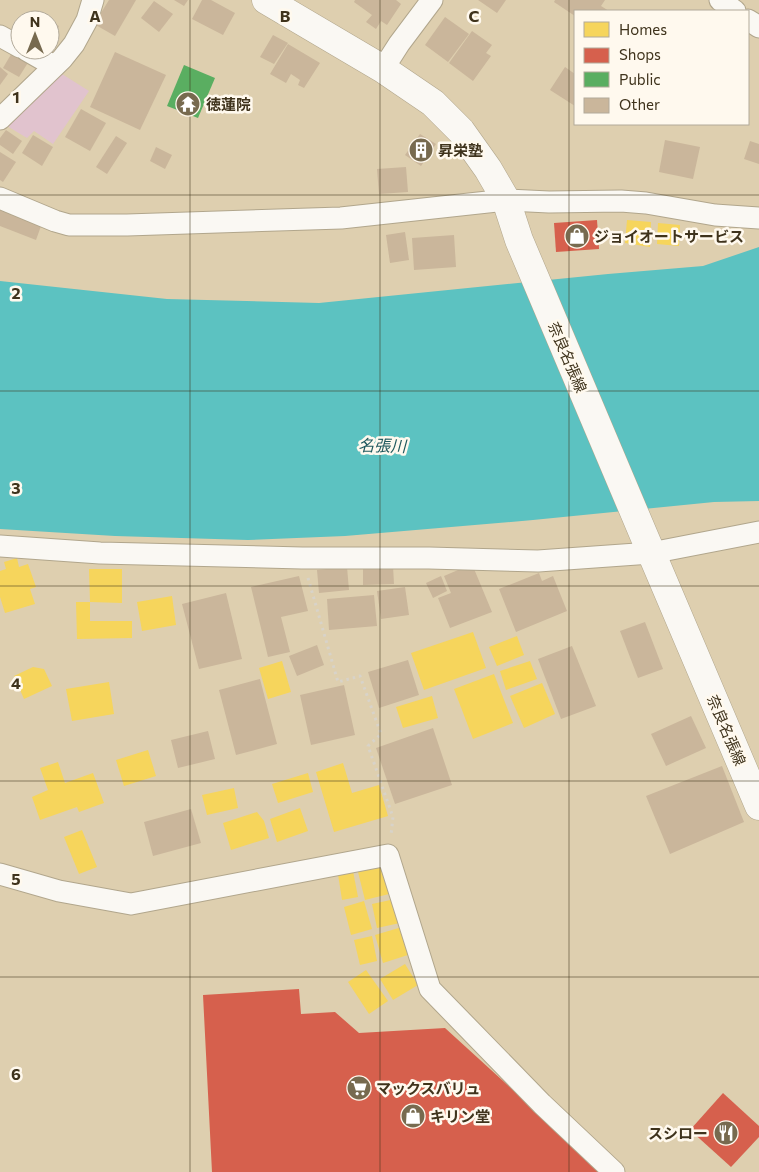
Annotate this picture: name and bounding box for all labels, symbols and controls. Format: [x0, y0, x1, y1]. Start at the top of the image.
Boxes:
text: A [89, 6, 101, 25]
text: B [280, 6, 291, 25]
text: C [469, 6, 480, 25]
north arrow [10, 10, 60, 60]
legend [574, 10, 749, 125]
text: N [30, 13, 40, 30]
text: Homes [619, 20, 667, 38]
text: Shops [619, 45, 661, 63]
text: Public [619, 70, 661, 88]
text: 1 [12, 87, 20, 106]
temple icon: 徳蓮院 [175, 91, 201, 117]
place label: 徳蓮院 [206, 95, 251, 113]
text: Other [619, 95, 660, 113]
building icon: 昇栄塾 [408, 137, 434, 163]
place label: 昇栄塾 [438, 141, 483, 159]
shop icon: ジョイオートサービス [564, 223, 590, 249]
place label: ジョイオートサービス [594, 227, 744, 245]
text: 2 [11, 283, 21, 302]
street label: 奈良名張線 [545, 319, 591, 395]
water label: 名張川 [358, 435, 408, 455]
text: 3 [11, 478, 21, 497]
text: 4 [11, 673, 21, 692]
street label: 奈良名張線 [704, 692, 750, 768]
text: 5 [11, 869, 21, 888]
text: 6 [11, 1064, 21, 1083]
supermarket icon: マックスバリュ [346, 1075, 372, 1101]
place label: マックスバリュ [376, 1079, 481, 1097]
shop icon: キリン堂 [400, 1103, 426, 1129]
place label: キリン堂 [430, 1107, 490, 1125]
restaurant icon: スシロー [713, 1120, 739, 1146]
place label: スシロー [648, 1124, 708, 1142]

